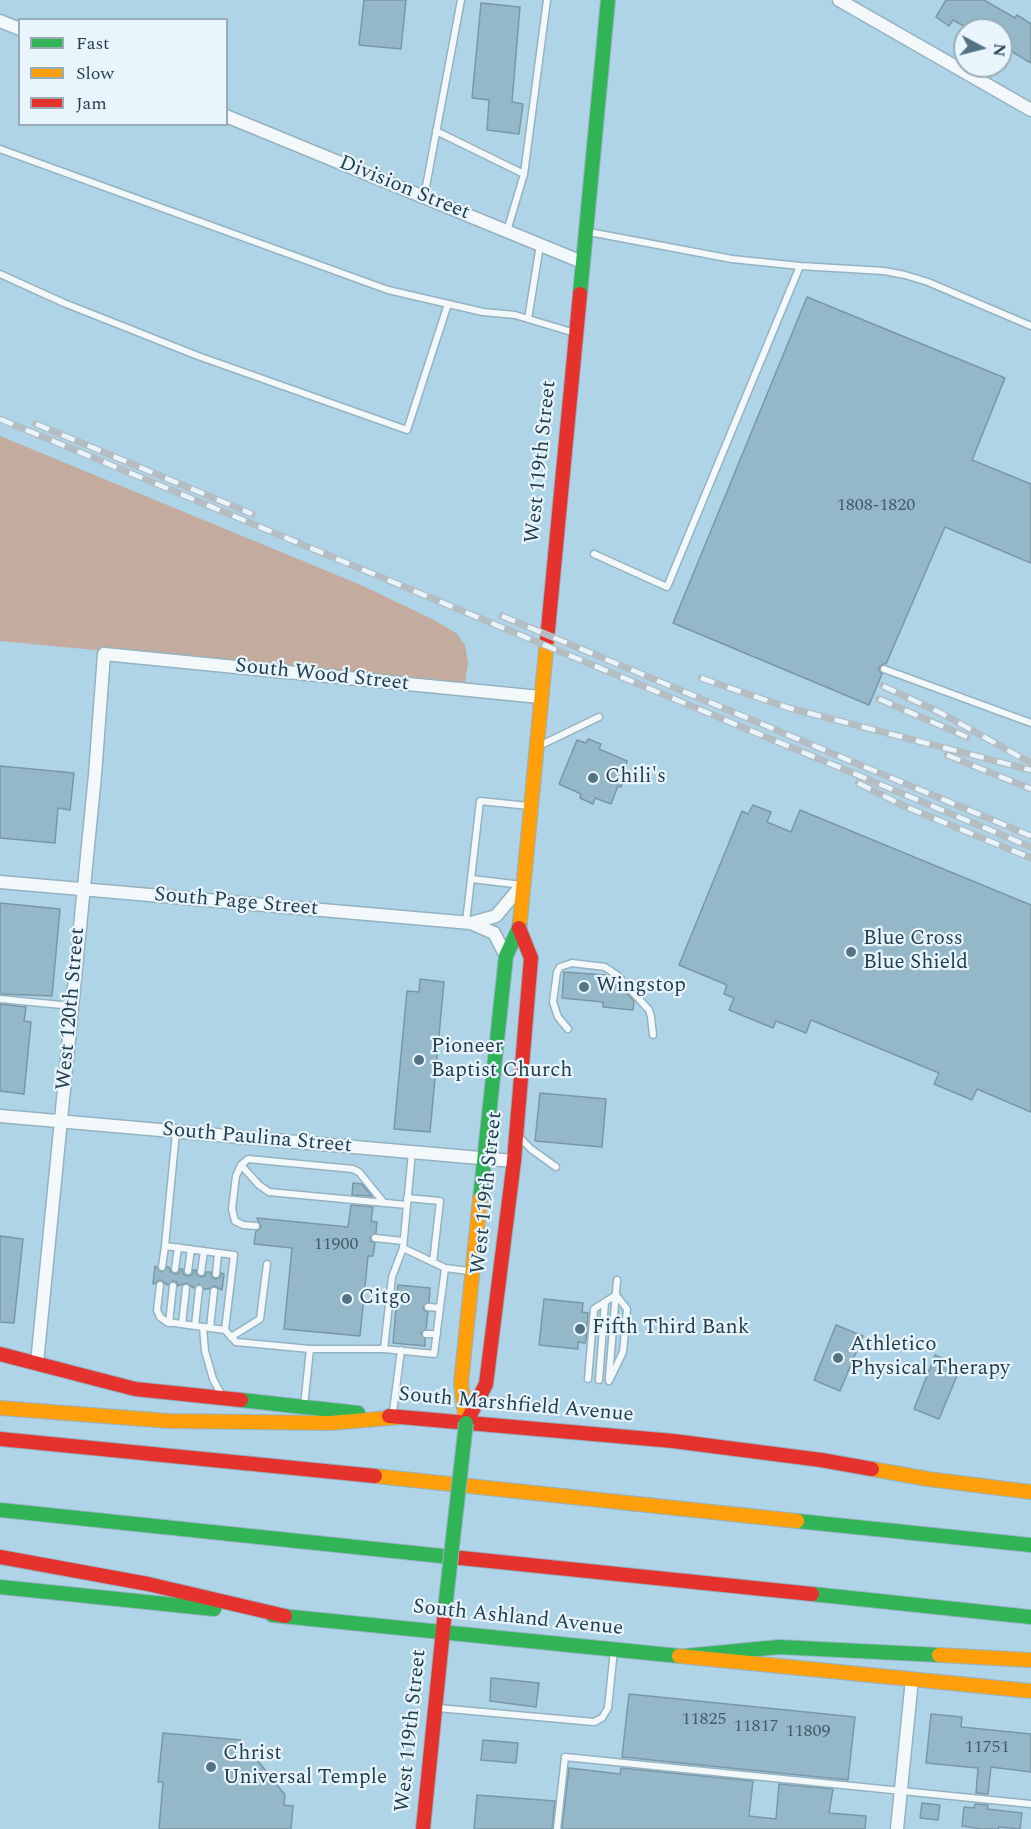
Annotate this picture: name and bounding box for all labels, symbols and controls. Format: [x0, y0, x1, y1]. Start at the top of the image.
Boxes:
legend [18, 18, 228, 126]
north arrow [953, 18, 1013, 78]
text: Fast [76, 30, 109, 57]
text: N [986, 42, 1012, 58]
text: Slow [76, 60, 114, 87]
text: Jam [76, 90, 107, 117]
street label: Division Street [335, 151, 473, 227]
street label: West 119th Street [521, 379, 563, 545]
house number: 1808-1820 [837, 495, 915, 517]
street label: South Wood Street [234, 654, 410, 698]
place label: Chili's [605, 765, 666, 791]
marker: Chili's [586, 771, 600, 785]
street label: South Page Street [153, 883, 319, 923]
street label: West 120th Street [52, 927, 92, 1091]
place label: Blue Cross Blue Shield [863, 927, 968, 977]
marker: Blue Cross Blue Shield [844, 945, 858, 959]
place label: Wingstop [596, 974, 686, 1000]
marker: Wingstop [577, 980, 591, 994]
place label: Pioneer Baptist Church [431, 1035, 572, 1085]
marker: Pioneer Baptist Church [412, 1053, 426, 1067]
street label: West 119th Street [467, 1110, 509, 1276]
street label: South Paulina Street [161, 1118, 353, 1160]
house number: 11900 [314, 1234, 358, 1256]
place label: Citgo [359, 1286, 411, 1312]
marker: Citgo [340, 1292, 354, 1306]
place label: Fifth Third Bank [592, 1316, 750, 1342]
marker: Fifth Third Bank [573, 1322, 587, 1336]
place label: Athletico Physical Therapy [850, 1333, 1010, 1383]
marker: Athletico Physical Therapy [831, 1351, 845, 1365]
street label: South Marshfield Avenue [397, 1383, 635, 1429]
street label: South Ashland Avenue [412, 1595, 624, 1643]
street label: West 119th Street [391, 1648, 433, 1814]
house number: 11825 [682, 1709, 726, 1731]
house number: 11817 [734, 1716, 778, 1738]
house number: 11809 [786, 1721, 830, 1743]
house number: 11751 [965, 1737, 1009, 1759]
place label: Christ Universal Temple [223, 1742, 387, 1792]
marker: Christ Universal Temple [204, 1760, 218, 1774]

